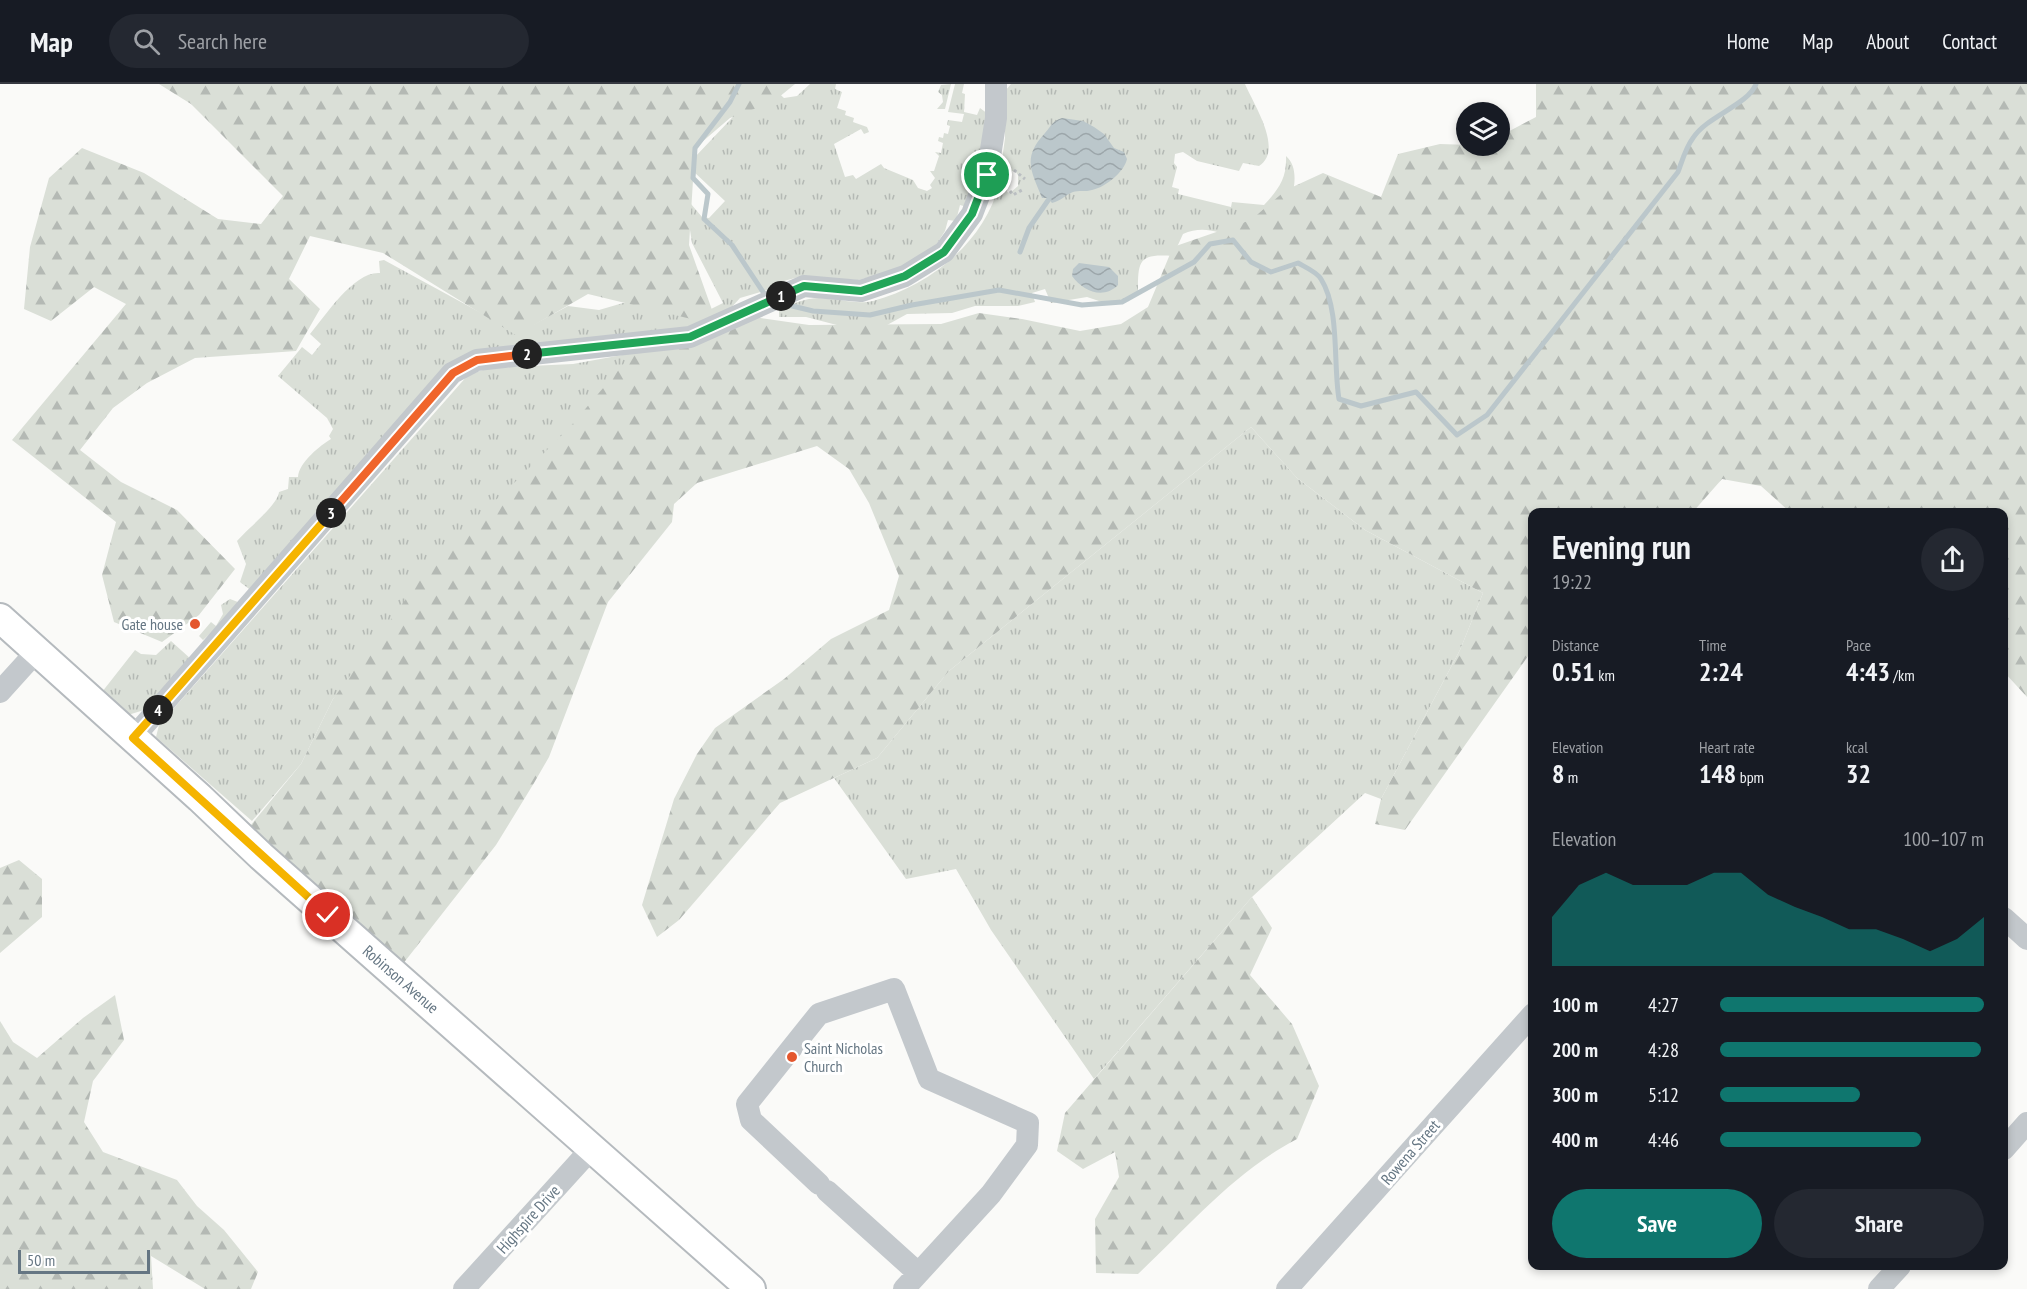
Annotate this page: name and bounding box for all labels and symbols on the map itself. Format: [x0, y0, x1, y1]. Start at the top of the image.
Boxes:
pin [961, 149, 1012, 200]
pin: 1 [766, 281, 796, 311]
pin: 2 [512, 339, 542, 369]
pin: 3 [316, 498, 346, 528]
place label: Gate house [122, 614, 183, 634]
marker: Gate house [188, 617, 202, 631]
pin: 4 [143, 695, 173, 725]
pin [302, 889, 353, 940]
street label: Robinson Avenue [359, 941, 443, 1017]
place label: Saint Nicholas Church [804, 1038, 883, 1076]
marker: Saint Nicholas Church [785, 1050, 799, 1064]
street label: Rowena Street [1376, 1115, 1444, 1189]
street label: Highspire Drive [492, 1181, 564, 1257]
scale bar [18, 1247, 150, 1274]

